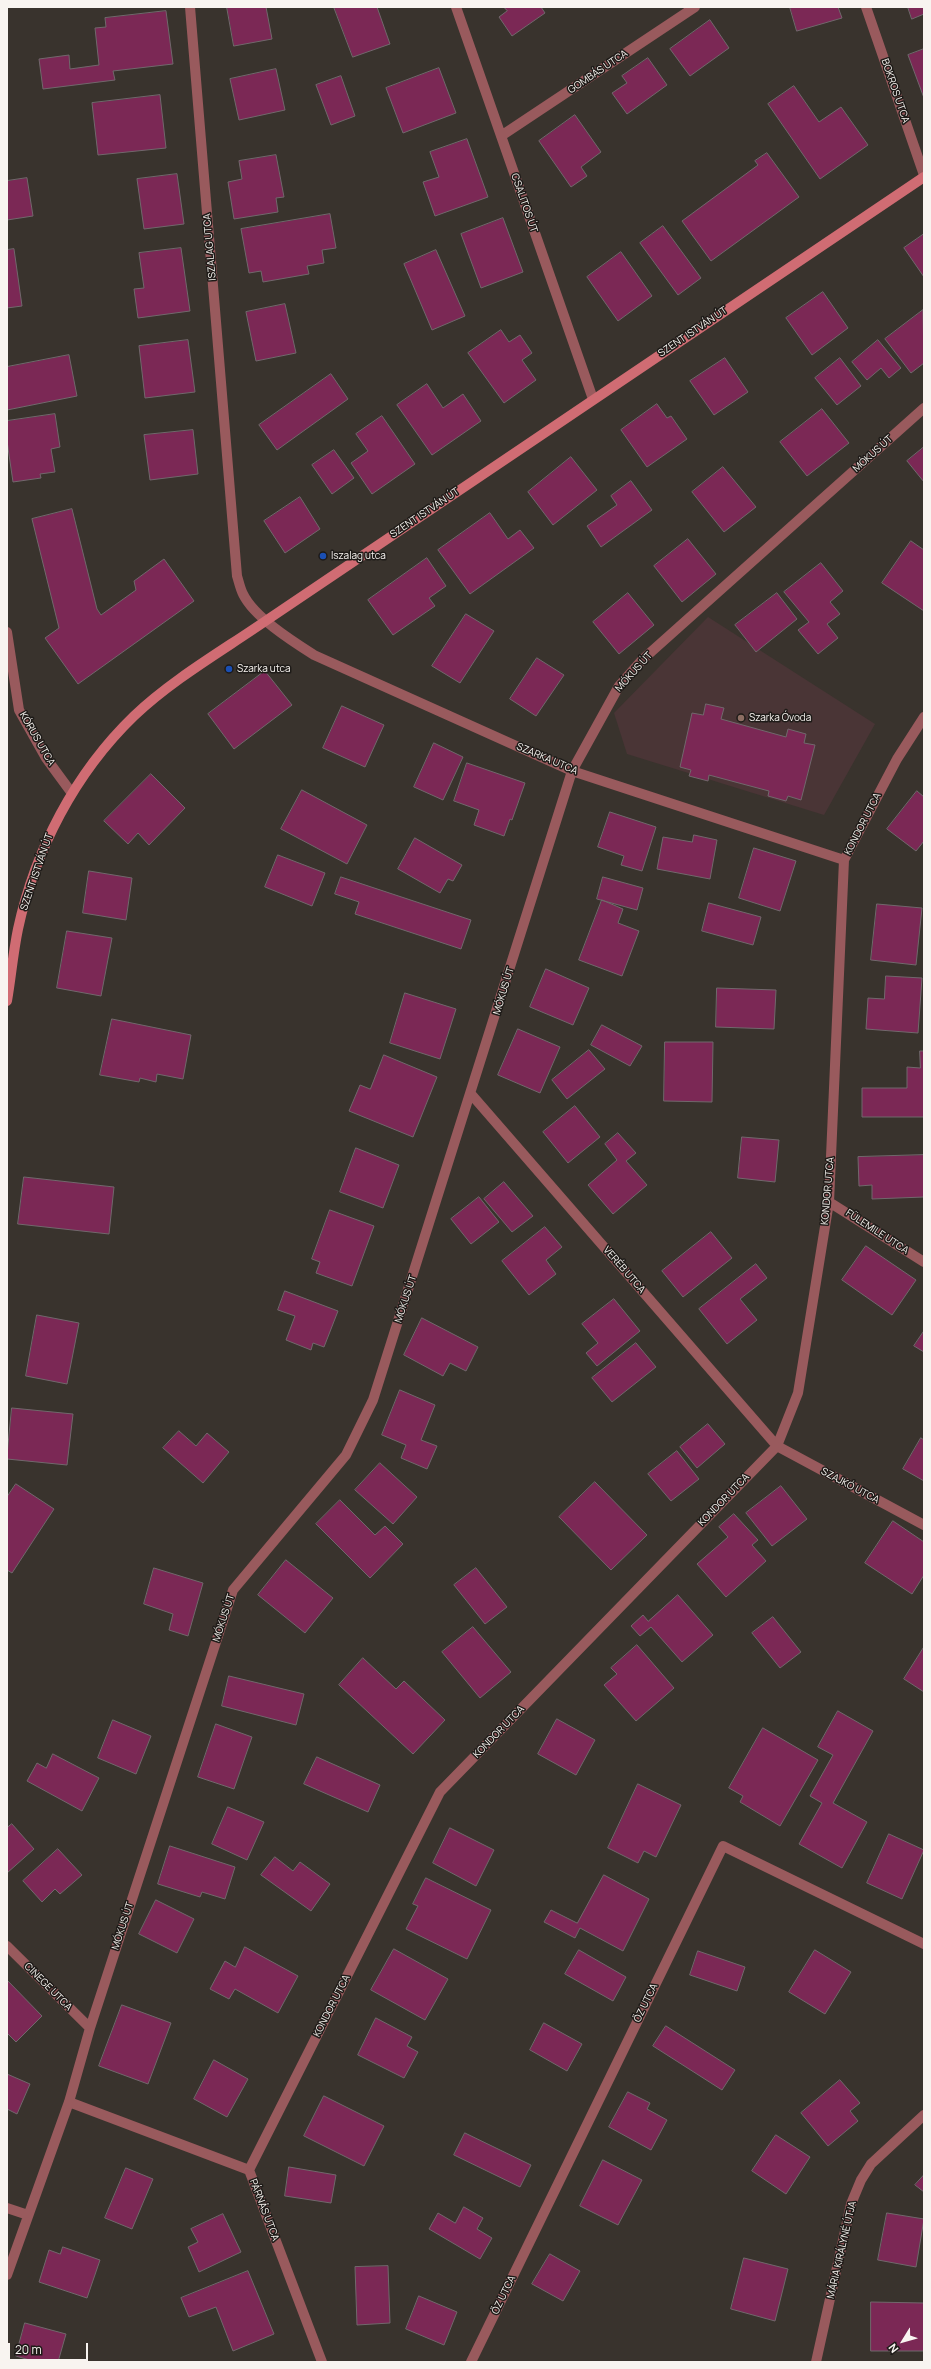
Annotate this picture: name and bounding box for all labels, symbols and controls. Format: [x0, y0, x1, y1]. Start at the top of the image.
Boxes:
street label: GOMBÁS UTCA [566, 48, 630, 96]
street label: BOKROS UTCA [878, 57, 912, 125]
street label: CSALITOS ÚT [508, 172, 540, 234]
street label: ISZALAG UTCA [201, 213, 219, 281]
street label: SZENT ISTVÁN ÚT [656, 304, 730, 360]
street label: MÓKUS ÚT [851, 433, 895, 475]
street label: SZENT ISTVÁN ÚT [388, 485, 462, 541]
place label: Iszalag utca [331, 550, 386, 562]
marker: Iszalag utca [318, 551, 328, 561]
street label: MÓKUS ÚT [613, 650, 655, 694]
place label: Szarka utca [237, 663, 291, 675]
marker: Szarka utca [224, 664, 234, 674]
street label: KÓRUS UTCA [17, 710, 57, 768]
place label: Szarka Óvoda [749, 712, 811, 724]
marker: Szarka Óvoda [736, 713, 746, 723]
street label: SZARKA UTCA [515, 741, 579, 777]
street label: KONDOR UTCA [842, 791, 884, 857]
street label: SZENT ISTVÁN ÚT [18, 832, 56, 912]
street label: MÓKUS ÚT [491, 966, 517, 1016]
street label: KONDOR UTCA [819, 1157, 837, 1225]
street label: FÜLEMILE UTCA [843, 1207, 911, 1257]
street label: VERÉB UTCA [600, 1244, 648, 1296]
street label: MÓKUS ÚT [393, 1274, 419, 1324]
street label: SZAJKÓ UTCA [819, 1466, 881, 1506]
street label: KONDOR UTCA [696, 1471, 752, 1529]
street label: MÓKUS ÚT [211, 1593, 237, 1643]
street label: KONDOR UTCA [471, 1703, 527, 1761]
street label: MÓKUS ÚT [110, 1901, 136, 1951]
street label: CINEGE UTCA [22, 1961, 74, 2013]
street label: KONDOR UTCA [311, 1973, 353, 2039]
street label: ŐZ UTCA [631, 1982, 661, 2024]
street label: PÁRNÁS UTCA [247, 2177, 281, 2243]
street label: MÁRIA KIRÁLYNÉ ÚTJA [825, 2200, 859, 2300]
street label: ŐZ UTCA [489, 2274, 519, 2316]
north arrow [883, 2321, 923, 2361]
scale bar [10, 2335, 90, 2361]
text: 20 m [15, 2341, 42, 2358]
text: N [885, 2341, 901, 2356]

